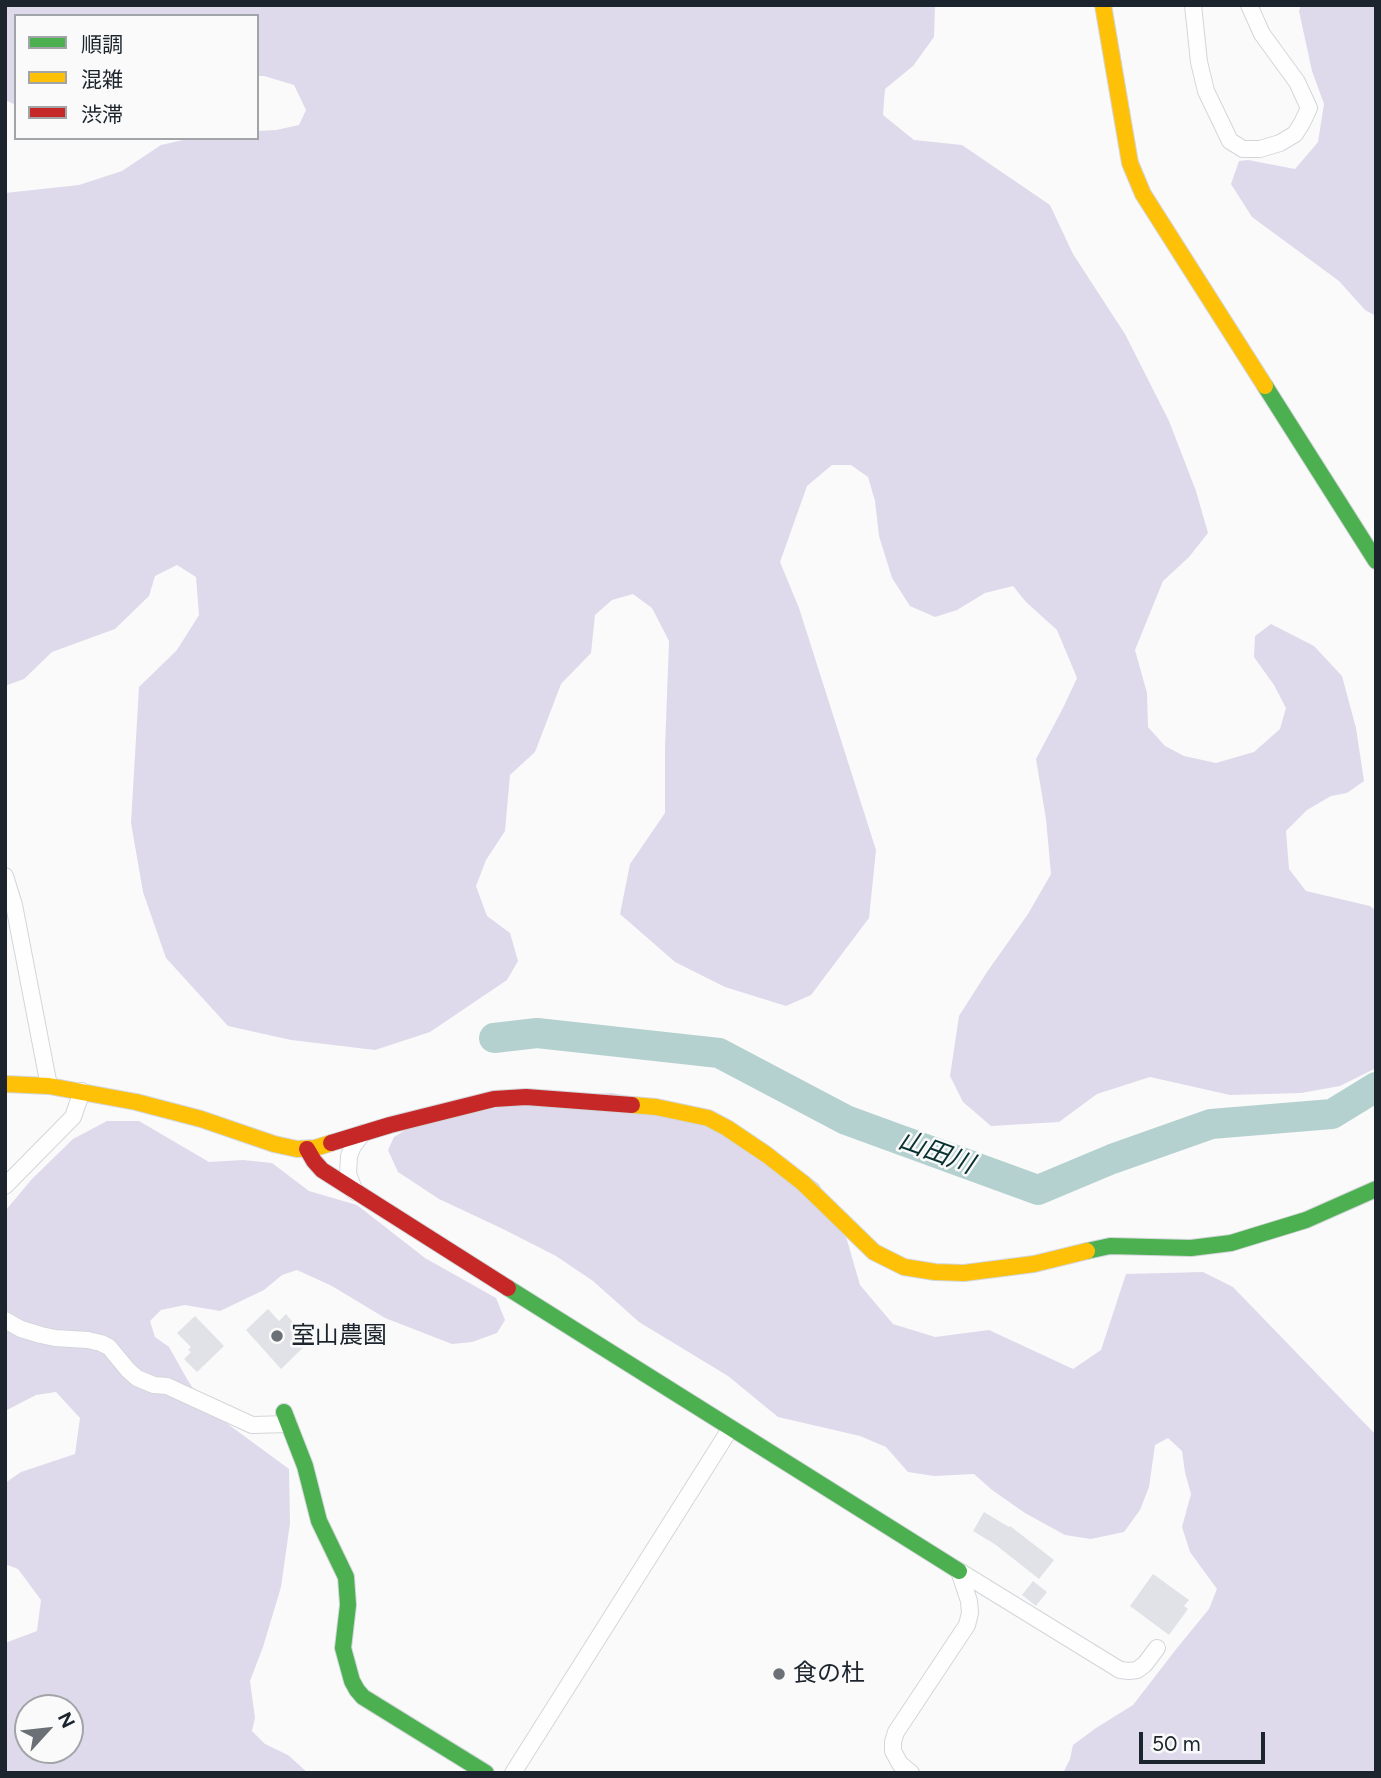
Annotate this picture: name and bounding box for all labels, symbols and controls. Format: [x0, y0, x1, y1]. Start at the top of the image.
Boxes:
legend [14, 14, 259, 140]
text: 順調 [81, 32, 123, 57]
text: 混雑 [81, 67, 123, 92]
text: 渋滞 [81, 102, 123, 127]
water label: 山田川 [894, 1125, 978, 1181]
place label: 室山農園 [291, 1322, 387, 1350]
marker: 室山農園 [269, 1328, 285, 1344]
place label: 食の杜 [793, 1660, 865, 1688]
marker: 食の杜 [771, 1666, 787, 1682]
north arrow [14, 1694, 84, 1764]
text: N [53, 1708, 80, 1732]
scale bar [1143, 1718, 1269, 1762]
text: 50 m [1152, 1731, 1201, 1756]

